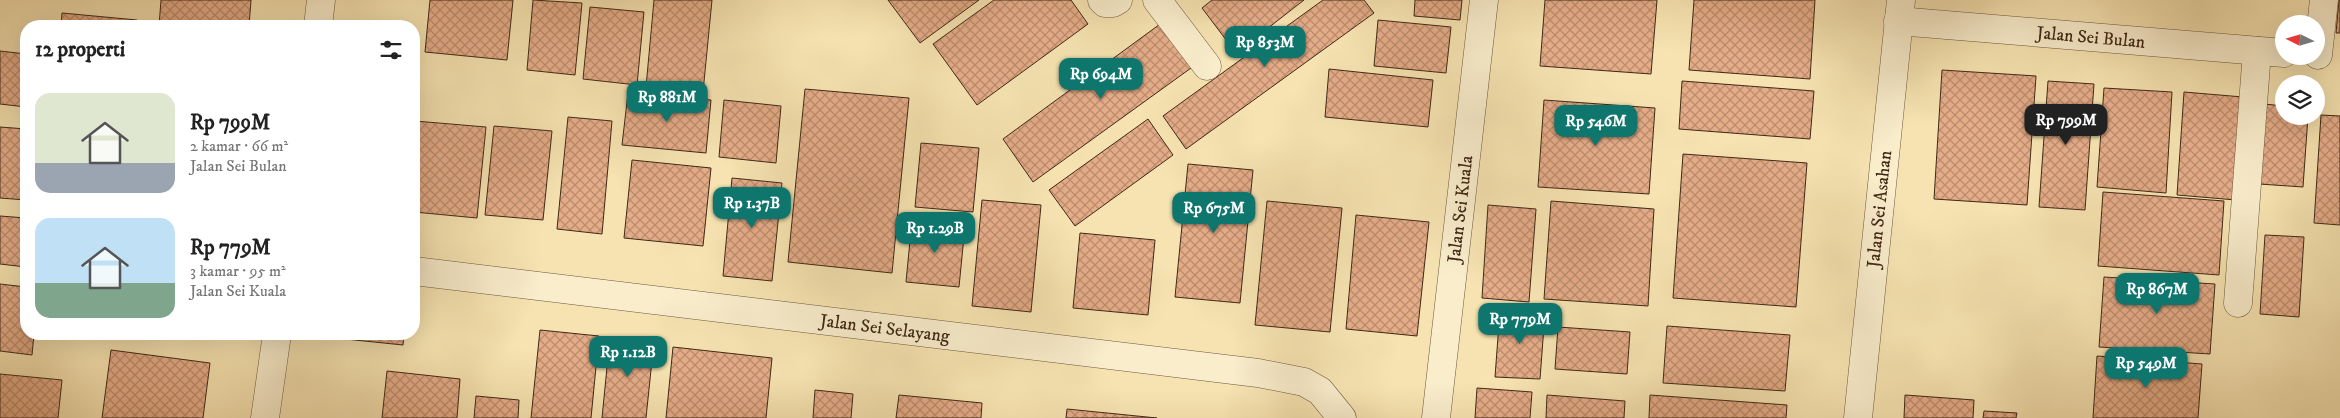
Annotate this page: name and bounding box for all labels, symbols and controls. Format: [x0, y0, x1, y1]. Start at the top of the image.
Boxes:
north arrow [2275, 15, 2325, 65]
map controls [2275, 15, 2325, 125]
street label: Jalan Sei Bulan [2034, 22, 2147, 54]
pin: Rp 853M [1219, 26, 1311, 68]
text: Rp 853M [1236, 32, 1294, 52]
icon: filters [377, 36, 405, 64]
text: 12 properti [35, 37, 125, 63]
pin: Rp 694M [1055, 58, 1147, 100]
text: Rp 694M [1070, 64, 1132, 84]
button: layers [2275, 75, 2325, 125]
pin: Rp 881M [621, 80, 713, 123]
text: Rp 881M [638, 87, 696, 107]
pin: Rp 546M [1550, 104, 1642, 147]
pin: Rp 799M [2020, 104, 2112, 146]
text: Rp 799M [190, 110, 270, 136]
text: Rp 799M [2035, 110, 2097, 130]
text: Rp 546M [1565, 111, 1627, 131]
icon: home [75, 113, 135, 173]
text: 2 kamar · 66 m² [190, 136, 288, 156]
street label: Jalan Sei Asahan [1863, 149, 1897, 271]
street label: Jalan Sei Kuala [1443, 154, 1479, 266]
text: Jalan Sei Bulan [190, 156, 287, 176]
pin: Rp 1.37B [700, 186, 804, 229]
pin: Rp 675M [1168, 192, 1260, 234]
text: Rp 1.37B [724, 193, 780, 213]
text: Rp 675M [1183, 198, 1245, 218]
pin: Rp 1.29B [883, 212, 987, 254]
text: Rp 1.29B [906, 218, 964, 238]
text: Rp 779M [190, 235, 271, 261]
icon: home [75, 238, 135, 298]
text: 3 kamar · 95 m² [190, 261, 286, 281]
pin: Rp 867M [2111, 272, 2203, 315]
text: Rp 867M [2126, 279, 2188, 299]
text: Jalan Sei Kuala [190, 281, 286, 301]
pin: Rp 779M [1474, 302, 1566, 345]
text: Rp 779M [1489, 309, 1551, 329]
street label: Jalan Sei Selayang [817, 310, 951, 348]
pin: Rp 1.12B [576, 336, 680, 378]
text: Rp 1.12B [600, 342, 656, 362]
pin: Rp 549M [2100, 346, 2192, 389]
text: Rp 549M [2115, 353, 2177, 373]

